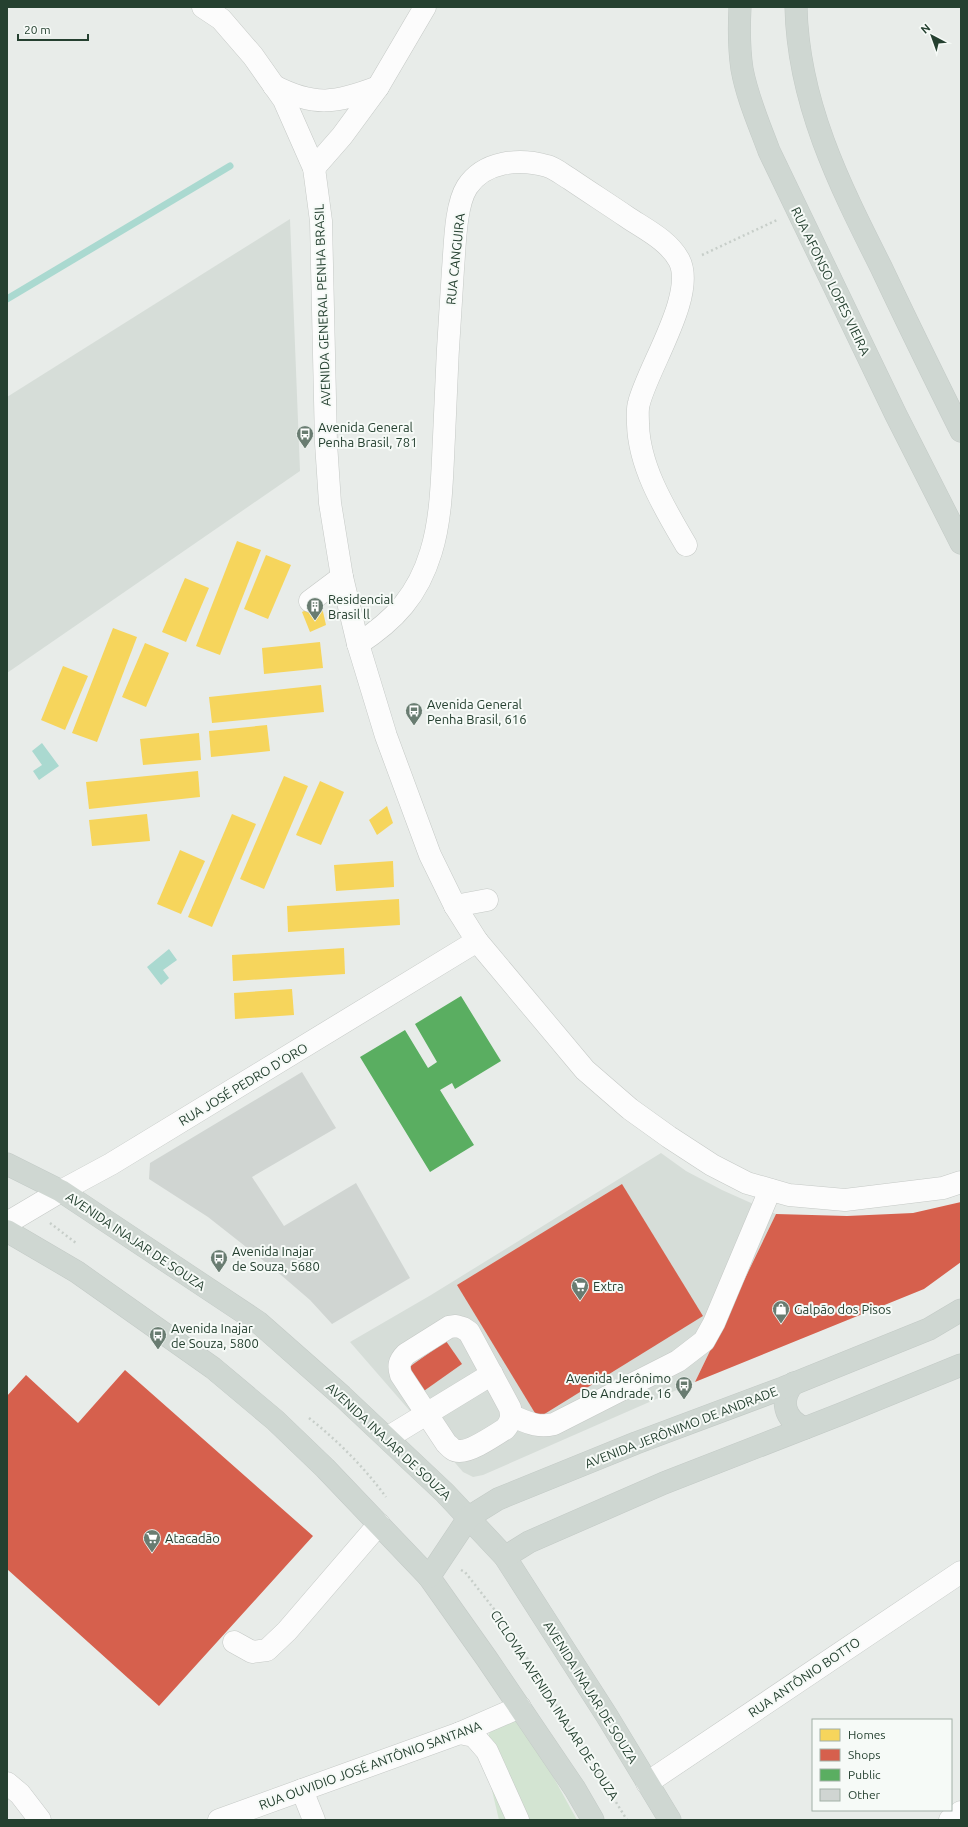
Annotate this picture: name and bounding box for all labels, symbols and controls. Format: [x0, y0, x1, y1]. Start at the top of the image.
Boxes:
scale bar [18, 16, 88, 42]
north arrow [912, 16, 952, 56]
text: N [918, 21, 932, 36]
text: 20 m [24, 23, 51, 36]
street label: AVENIDA GENERAL PENHA BRASIL [311, 203, 333, 406]
street label: RUA AFONSO LOPES VIEIRA [789, 205, 873, 358]
street label: RUA CANGUIRA [443, 212, 467, 306]
place label: Avenida General Penha Brasil, 781 [318, 420, 417, 450]
bus stop icon: Avenida General Penha Brasil, 781 [295, 424, 315, 449]
place label: Residencial Brasil ll [328, 592, 394, 621]
building icon: Residencial Brasil ll [305, 596, 325, 621]
place label: Avenida General Penha Brasil, 616 [427, 697, 526, 727]
bus stop icon: Avenida General Penha Brasil, 616 [404, 701, 424, 726]
street label: RUA JOSÉ PEDRO D'ORO [176, 1039, 310, 1128]
street label: AVENIDA INAJAR DE SOUZA [64, 1189, 209, 1293]
place label: Avenida Inajar de Souza, 5680 [232, 1244, 320, 1274]
bus stop icon: Avenida Inajar de Souza, 5680 [209, 1248, 229, 1273]
supermarket icon: Extra [570, 1276, 590, 1301]
place label: Extra [593, 1279, 624, 1293]
shop icon: Galpão dos Pisos [771, 1299, 791, 1324]
place label: Galpão dos Pisos [794, 1302, 892, 1316]
place label: Avenida Inajar de Souza, 5800 [171, 1321, 259, 1351]
bus stop icon: Avenida Inajar de Souza, 5800 [148, 1325, 168, 1350]
place label: Avenida Jerônimo De Andrade, 16 [566, 1371, 671, 1401]
bus stop icon: Avenida Jerônimo De Andrade, 16 [674, 1375, 694, 1400]
street label: AVENIDA INAJAR DE SOUZA [324, 1380, 455, 1503]
street label: AVENIDA JERÔNIMO DE ANDRADE [583, 1384, 779, 1470]
supermarket icon: Atacadão [142, 1528, 162, 1553]
place label: Atacadão [165, 1531, 220, 1545]
street label: CICLOVIA AVENIDA INAJAR DE SOUZA [488, 1607, 622, 1803]
street label: AVENIDA INAJAR DE SOUZA [541, 1618, 641, 1766]
street label: RUA ANTÔNIO BOTTO [746, 1634, 862, 1720]
street label: RUA OUVIDIO JOSÉ ANTÔNIO SANTANA [256, 1717, 484, 1812]
legend [812, 1719, 952, 1811]
text: Homes [848, 1728, 886, 1741]
text: Shops [848, 1748, 880, 1761]
text: Public [848, 1768, 881, 1781]
text: Other [848, 1788, 881, 1801]

